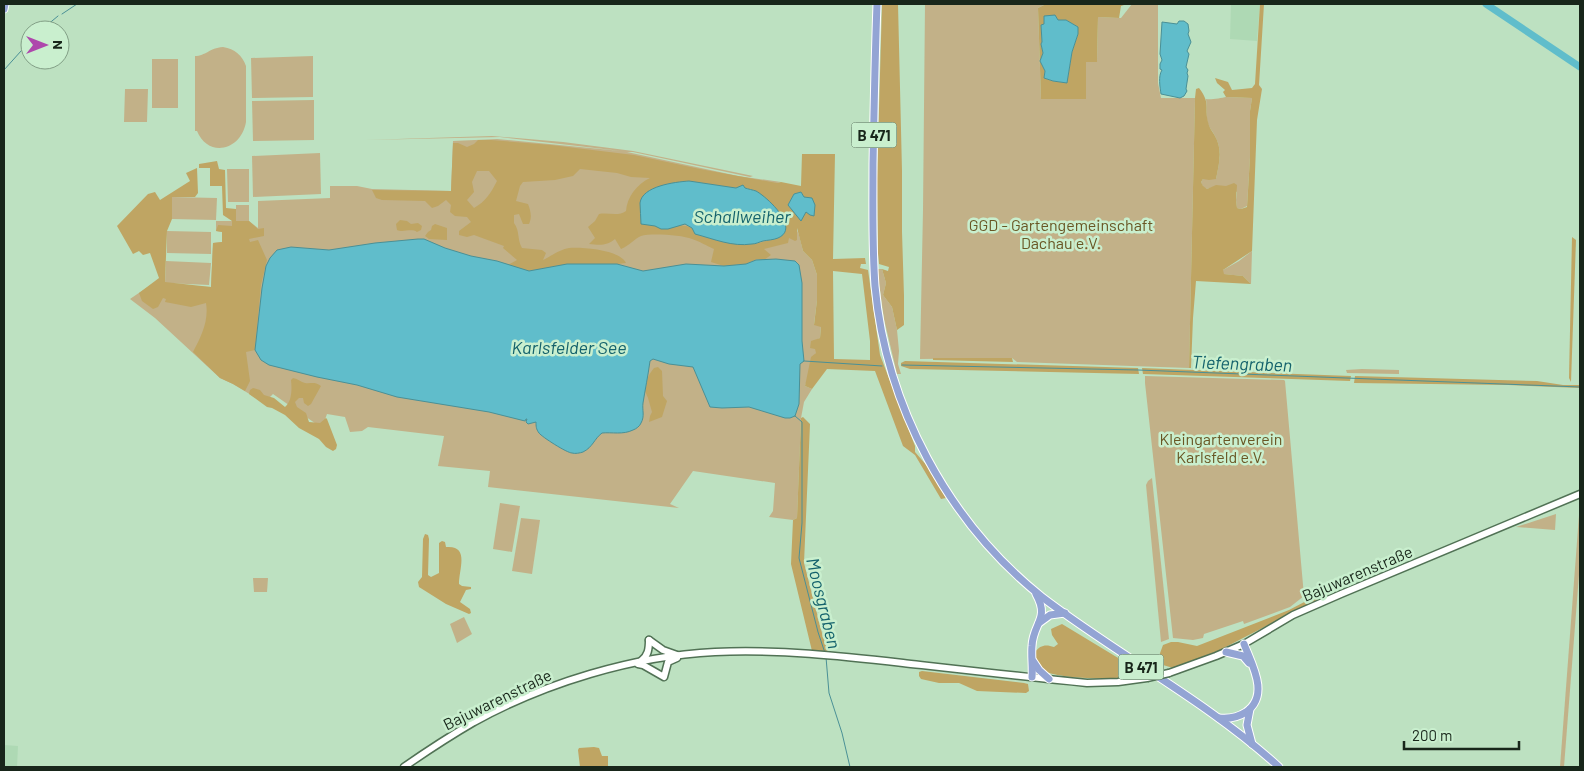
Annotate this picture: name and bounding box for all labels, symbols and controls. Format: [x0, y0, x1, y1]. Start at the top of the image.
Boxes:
north arrow [20, 20, 70, 70]
text: N [50, 40, 67, 50]
road number: B 471 [852, 122, 896, 148]
water label: Schallweiher [693, 205, 791, 227]
park label: GGD - Gartengemeinschaft Dachau e.V. [969, 215, 1153, 252]
water label: Karlsfelder See [512, 336, 626, 358]
water label: Tiefengraben [1191, 350, 1293, 376]
park label: Kleingartenverein Karlsfeld e.V. [1160, 429, 1282, 466]
street label: Bajuwarenstraße [1299, 541, 1415, 605]
water label: Moosgraben [802, 555, 846, 651]
road number: B 471 [1118, 654, 1164, 680]
street label: Bajuwarenstraße [440, 665, 554, 733]
scale bar [1404, 718, 1519, 750]
text: 200 m [1412, 726, 1452, 744]

